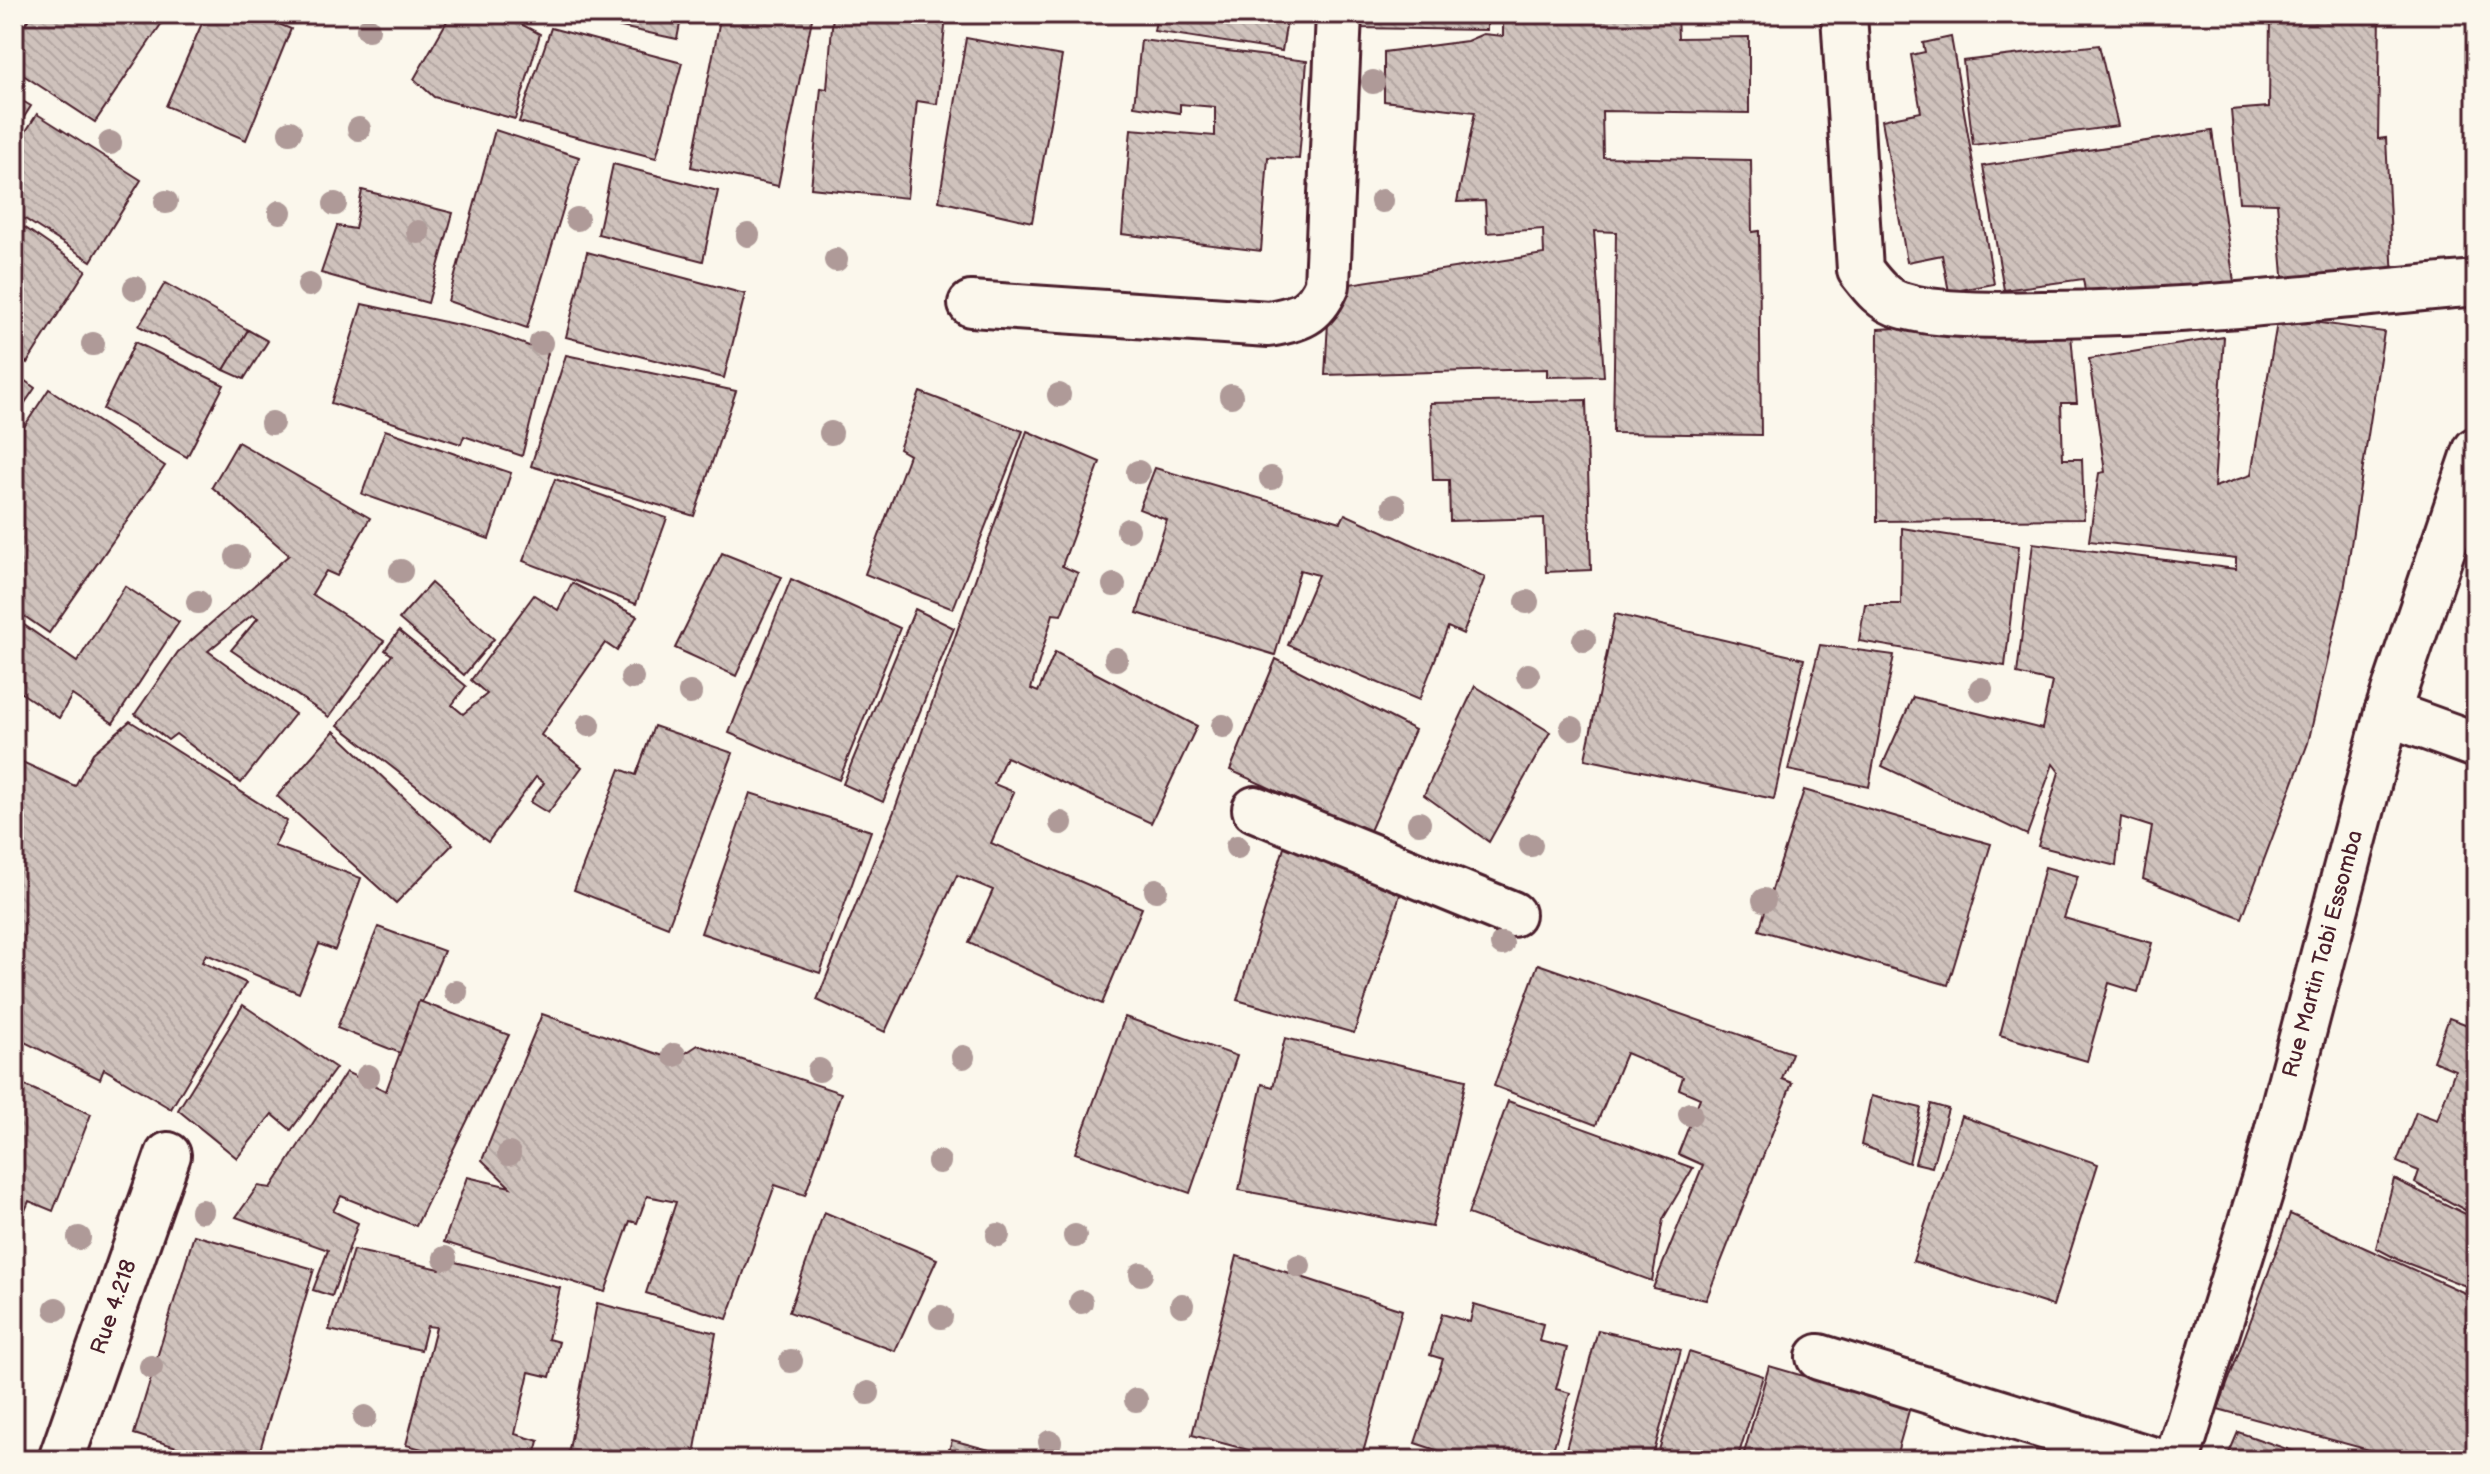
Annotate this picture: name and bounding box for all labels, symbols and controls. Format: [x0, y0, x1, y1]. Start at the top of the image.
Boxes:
street label: Rue Martin Tabi Essomba [2277, 827, 2369, 1081]
street label: Rue 4.218 [85, 1256, 143, 1358]

